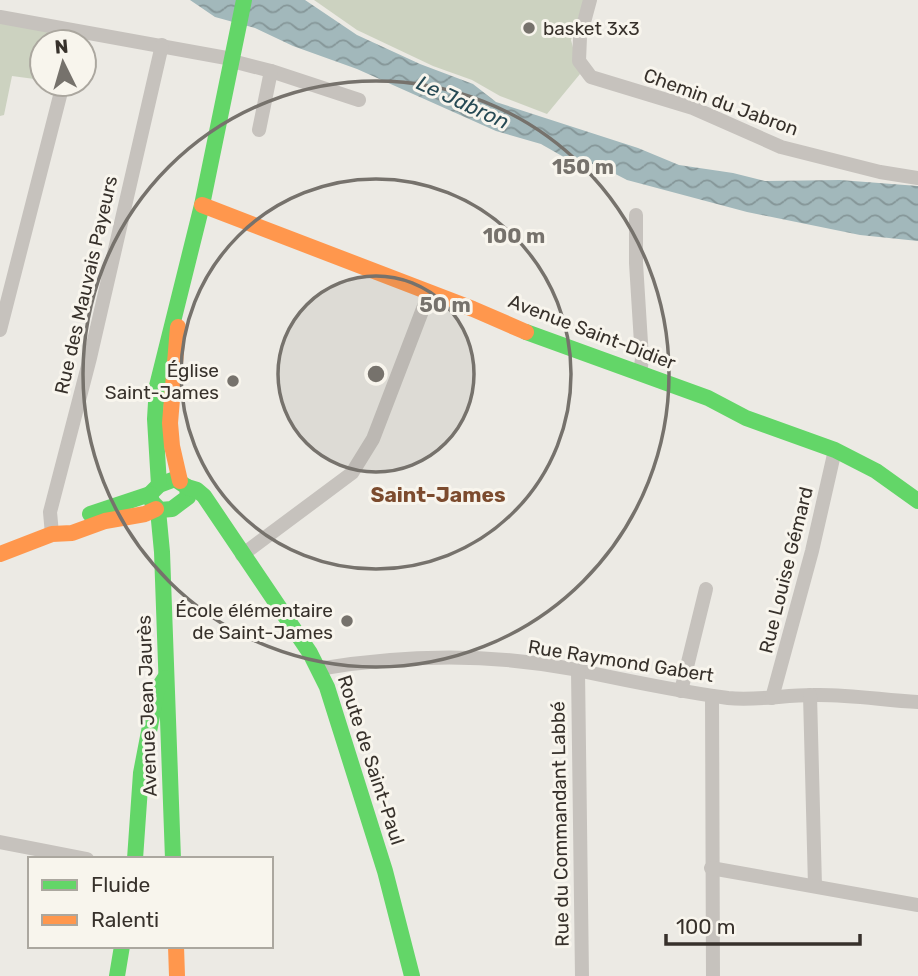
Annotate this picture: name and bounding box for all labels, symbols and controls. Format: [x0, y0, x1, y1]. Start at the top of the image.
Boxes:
place label: basket 3x3 [543, 17, 640, 40]
marker: basket 3x3 [521, 20, 537, 36]
north arrow [28, 28, 98, 98]
text: N [54, 35, 69, 59]
street label: Chemin du Jabron [640, 63, 802, 141]
water label: Le Jabron [413, 70, 513, 134]
text: 150 m [552, 154, 614, 179]
street label: Rue des Mauvais Payeurs [50, 174, 122, 396]
text: 100 m [483, 223, 545, 248]
street label: Avenue Saint-Didier [505, 290, 680, 375]
text: 50 m [419, 292, 471, 317]
place label: Église Saint-James [105, 359, 219, 404]
centre of rings [364, 362, 388, 386]
marker: Église Saint-James [225, 373, 241, 389]
district label: Saint-James [370, 482, 506, 507]
street label: Rue Louise Gémard [754, 484, 818, 656]
place label: École élémentaire de Saint-James [175, 599, 333, 644]
marker: École élémentaire de Saint-James [339, 613, 355, 629]
street label: Avenue Jean Jaurès [132, 615, 162, 797]
street label: Rue Raymond Gabert [527, 635, 716, 687]
street label: Route de Saint-Paul [333, 672, 409, 848]
street label: Rue du Commandant Labbé [546, 701, 574, 947]
legend [28, 857, 273, 948]
text: Fluide [91, 872, 150, 897]
scale bar [666, 902, 860, 946]
text: Ralenti [91, 907, 159, 932]
text: 100 m [676, 914, 735, 939]

